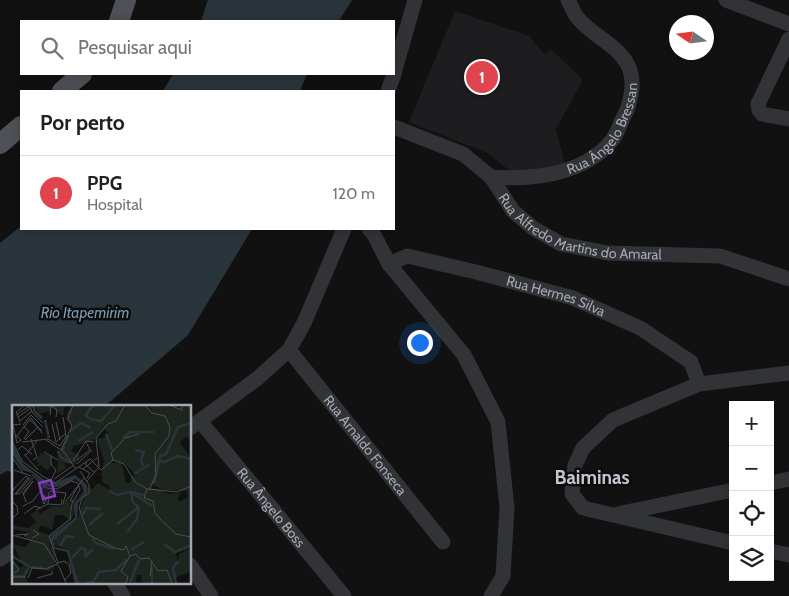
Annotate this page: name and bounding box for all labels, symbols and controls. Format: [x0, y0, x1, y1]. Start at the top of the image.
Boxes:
north arrow [669, 15, 714, 60]
search box [20, 20, 395, 75]
icon: search [38, 34, 66, 62]
text: Pesquisar aqui [78, 36, 192, 59]
pin: 1 [466, 58, 498, 96]
street label: Rua Ângelo Bressan [564, 82, 641, 178]
text: Por perto [40, 110, 125, 135]
text: PPG [87, 172, 122, 195]
text: 1 [53, 184, 59, 203]
text: 120 m [333, 184, 375, 203]
street label: Rua Alfredo Martins do Amaral [495, 190, 663, 263]
text: Hospital [87, 195, 143, 214]
street label: Rua Hermes Silva [505, 272, 608, 320]
water label: Rio Itapemirim [41, 304, 129, 322]
your location [407, 330, 433, 356]
street label: Rua Arnaldo Fonseca [320, 391, 411, 499]
map controls [729, 401, 774, 581]
button: + [729, 401, 774, 446]
inset map [12, 405, 191, 584]
button: − [729, 446, 774, 491]
street label: Rua Ângelo Boss [233, 464, 309, 551]
district label: Baiminas [555, 466, 629, 489]
button: locate [729, 491, 774, 536]
button: layers [729, 536, 774, 581]

